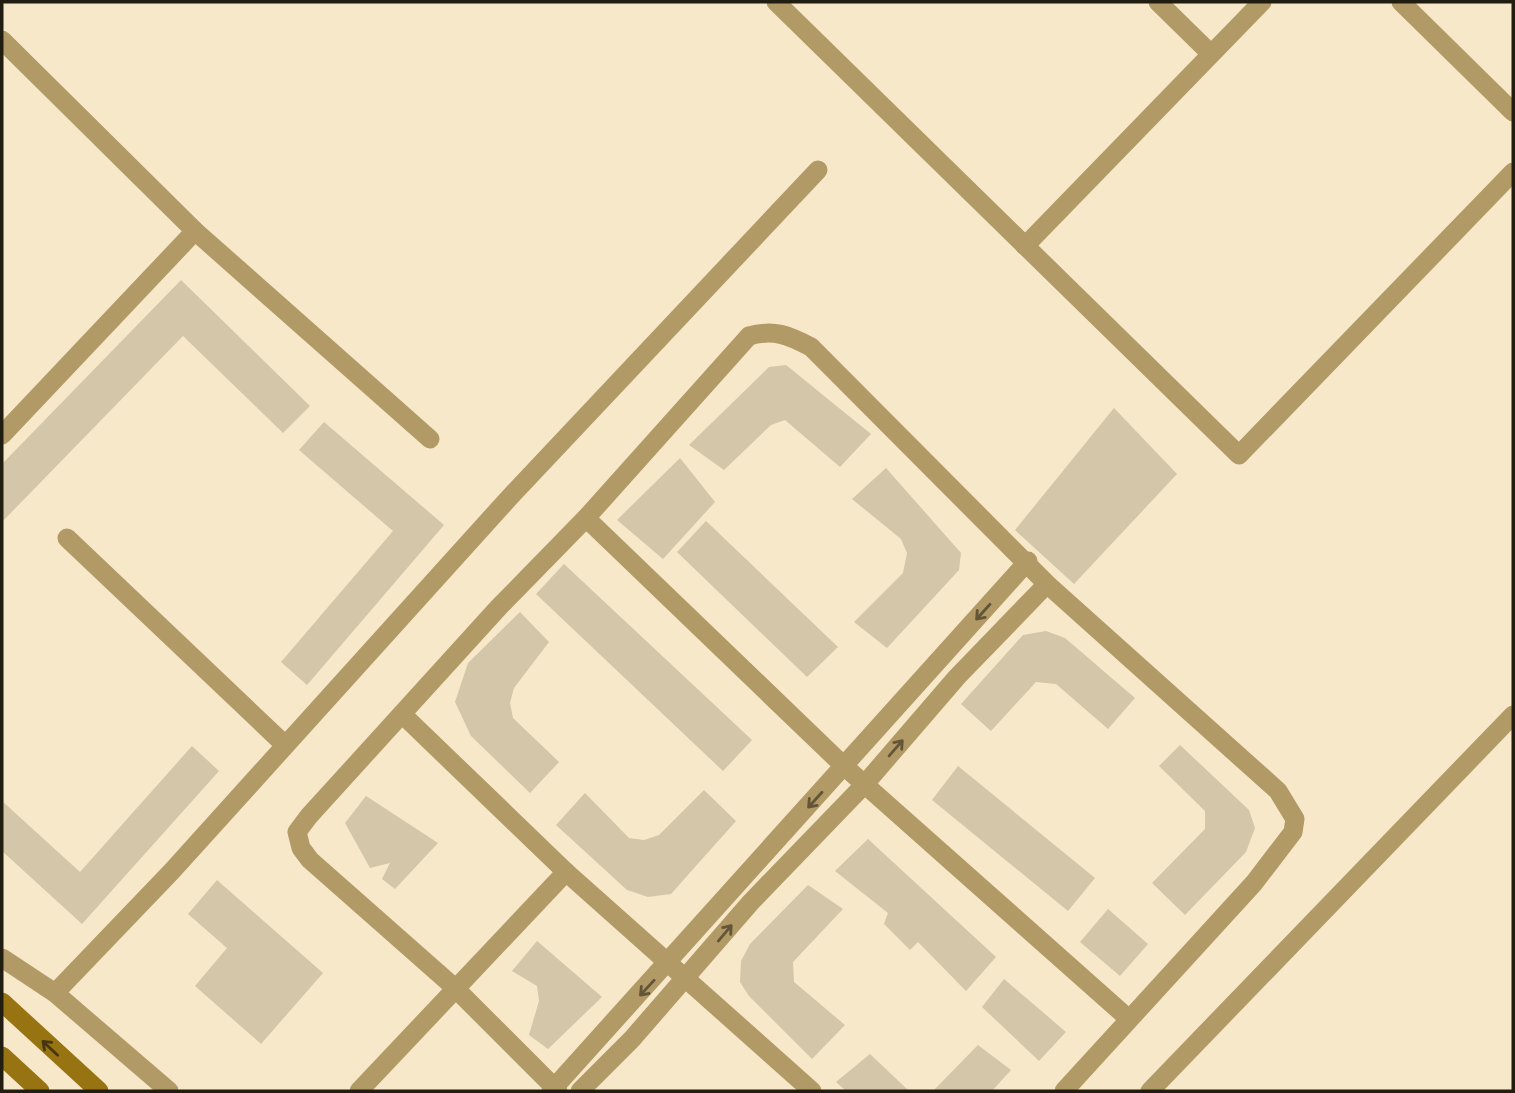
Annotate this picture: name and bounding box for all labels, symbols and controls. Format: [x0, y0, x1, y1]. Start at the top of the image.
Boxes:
one-way arrow [974, 603, 991, 620]
one-way arrow [888, 739, 904, 757]
one-way arrow [807, 791, 823, 809]
one-way arrow [717, 924, 733, 942]
one-way arrow [638, 979, 655, 996]
one-way arrow [42, 1039, 59, 1056]

